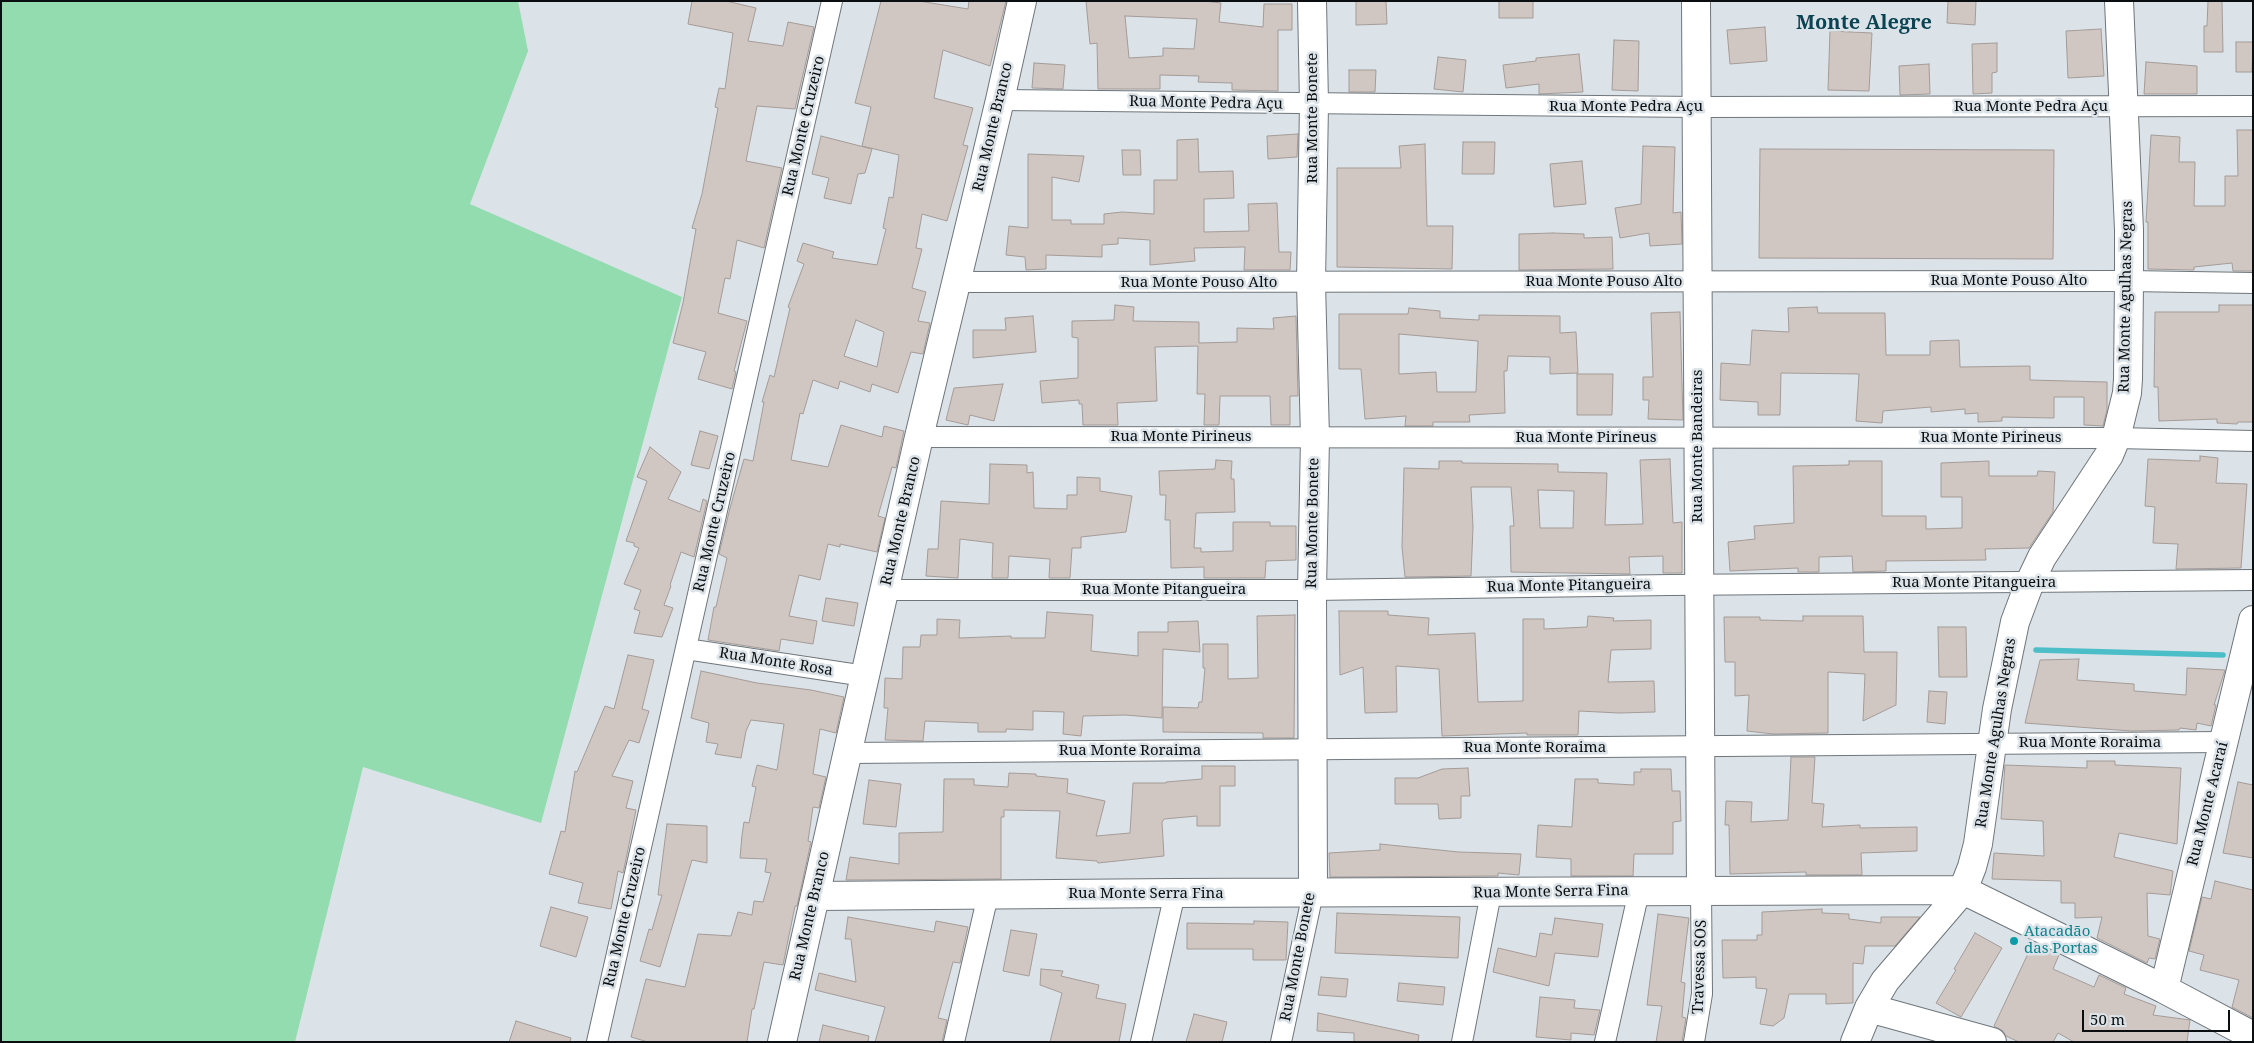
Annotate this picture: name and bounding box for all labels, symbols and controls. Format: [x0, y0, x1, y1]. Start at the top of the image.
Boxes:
district label: Monte Alegre [1796, 11, 1932, 35]
street label: Rua Monte Bonete [1304, 53, 1322, 183]
street label: Rua Monte Cruzeiro [779, 54, 829, 198]
street label: Rua Monte Branco [969, 61, 1017, 193]
street label: Rua Monte Pedra Açu [1129, 93, 1283, 113]
street label: Rua Monte Pedra Açu [1549, 98, 1703, 116]
street label: Rua Monte Pedra Açu [1954, 98, 2108, 116]
street label: Rua Monte Agulhas Negras [2115, 201, 2137, 393]
street label: Rua Monte Pouso Alto [1930, 272, 2088, 290]
street label: Rua Monte Pouso Alto [1525, 273, 1683, 291]
street label: Rua Monte Pouso Alto [1120, 274, 1278, 292]
street label: Rua Monte Bandeiras [1689, 369, 1707, 523]
street label: Rua Monte Pirineus [1110, 428, 1252, 446]
street label: Rua Monte Pirineus [1515, 429, 1657, 447]
street label: Rua Monte Pirineus [1920, 429, 2062, 447]
street label: Rua Monte Cruzeiro [690, 450, 740, 594]
street label: Rua Monte Branco [877, 455, 925, 587]
street label: Rua Monte Bonete [1303, 457, 1323, 589]
street label: Rua Monte Pitangueira [1892, 574, 2056, 592]
street label: Rua Monte Pitangueira [1487, 576, 1651, 596]
street label: Rua Monte Pitangueira [1082, 581, 1246, 599]
street label: Rua Monte Agulhas Negras [1972, 637, 2020, 829]
street label: Rua Monte Rosa [718, 644, 834, 680]
street label: Rua Monte Roraima [2019, 734, 2161, 752]
street label: Rua Monte Roraima [1464, 739, 1606, 757]
street label: Rua Monte Acaraí [2184, 740, 2232, 868]
street label: Rua Monte Roraima [1059, 742, 1201, 760]
street label: Rua Monte Cruzeiro [600, 845, 650, 989]
street label: Rua Monte Branco [786, 850, 834, 982]
street label: Rua Monte Serra Fina [1473, 882, 1629, 902]
street label: Rua Monte Serra Fina [1068, 885, 1224, 903]
street label: Rua Monte Bonete [1277, 891, 1319, 1023]
street label: Travessa SOS [1689, 919, 1711, 1015]
place label: Atacadão das Portas [2024, 923, 2098, 958]
marker: Atacadão das Portas [2008, 935, 2020, 947]
scale bar [2084, 1000, 2232, 1032]
text: 50 m [2090, 1009, 2125, 1029]

